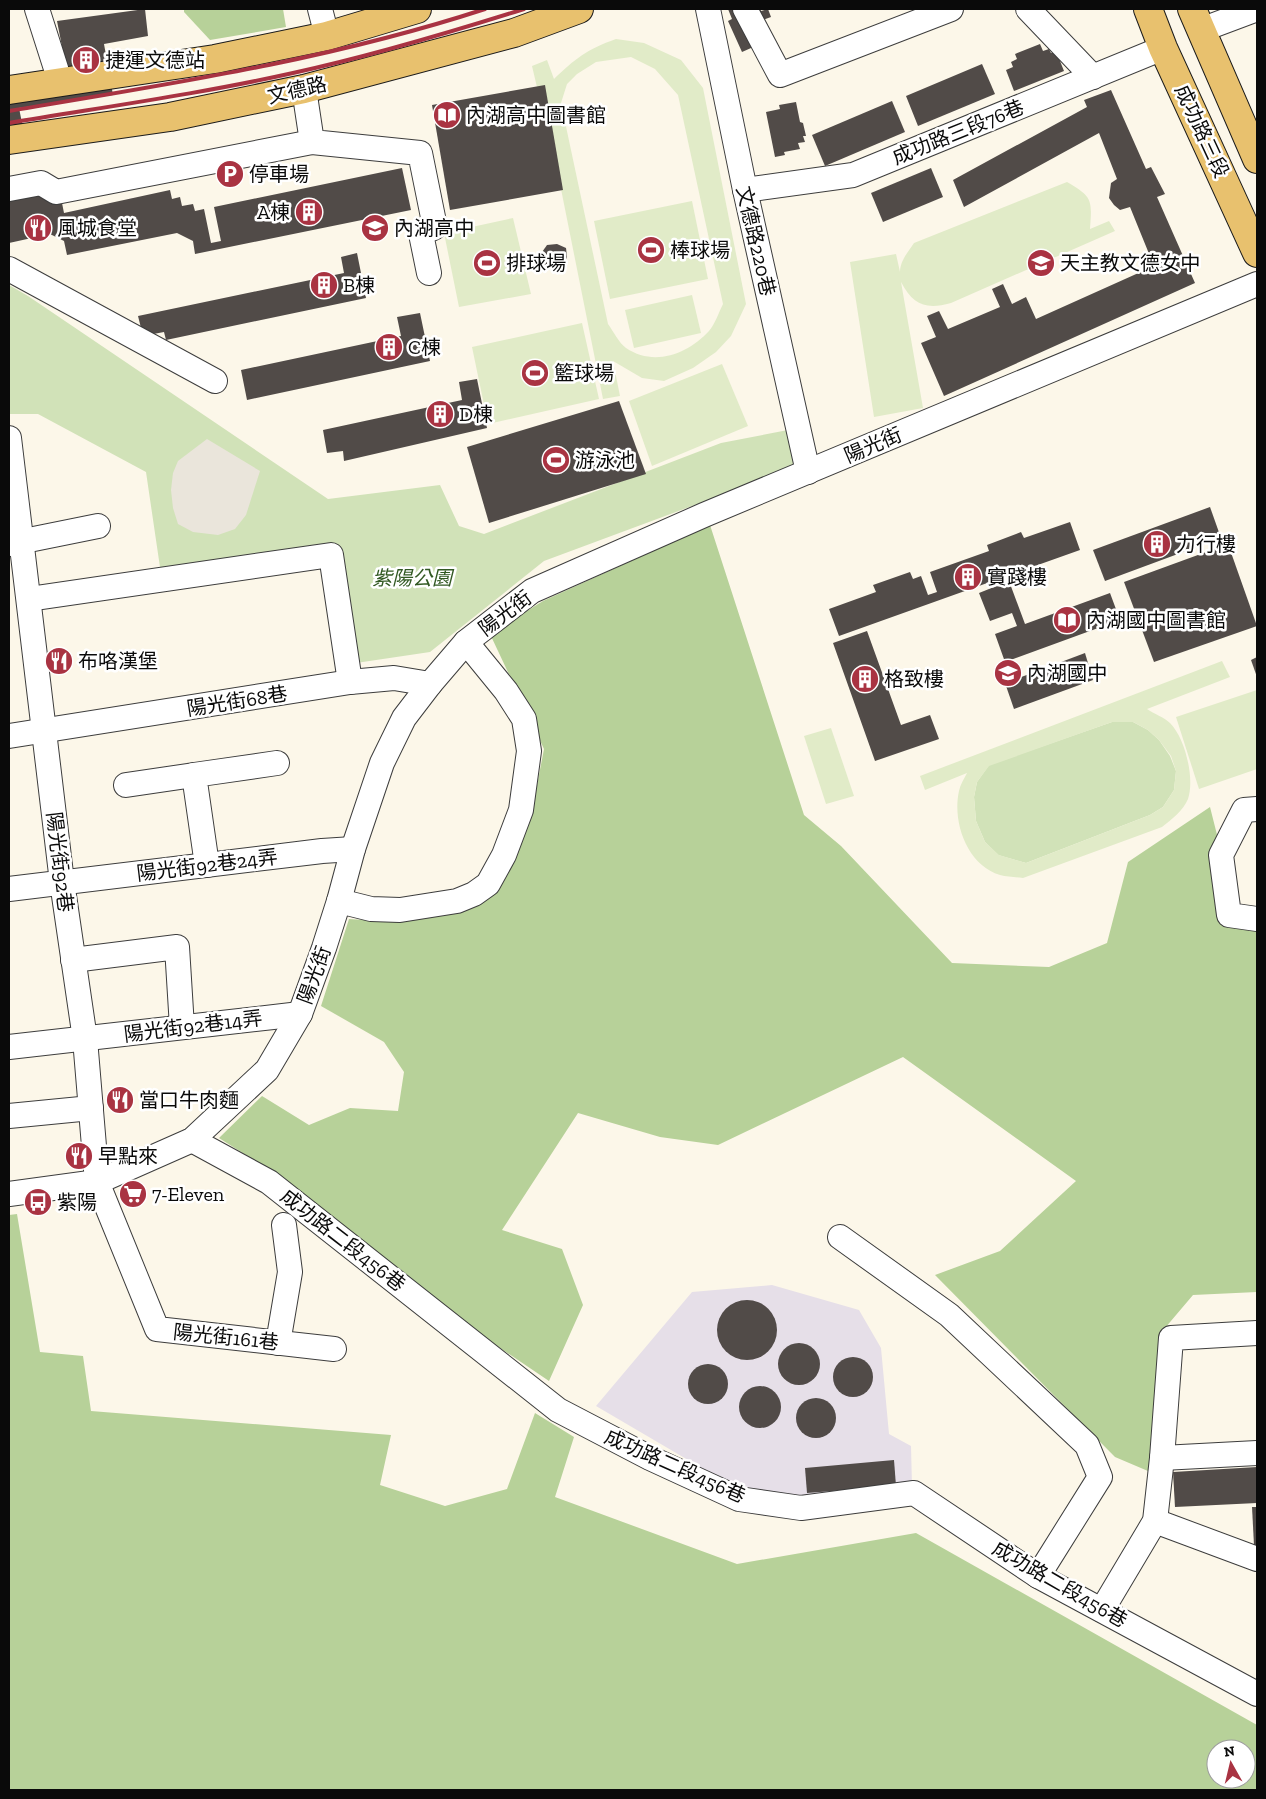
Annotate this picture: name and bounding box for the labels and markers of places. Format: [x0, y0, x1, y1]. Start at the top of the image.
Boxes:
building icon: 捷運文德站 [71, 45, 101, 75]
place label: 捷運文德站 [105, 48, 205, 72]
library icon: 內湖高中圖書館 [432, 100, 462, 130]
place label: 內湖高中圖書館 [466, 103, 606, 127]
parking icon: 停車場 [215, 159, 245, 189]
place label: 停車場 [249, 162, 309, 186]
building icon: A棟 [294, 197, 324, 227]
place label: A棟 [257, 200, 290, 224]
restaurant icon: 風城食堂 [23, 213, 53, 243]
school or university icon: 內湖高中 [360, 213, 390, 243]
place label: 風城食堂 [57, 216, 137, 240]
place label: 內湖高中 [394, 216, 474, 240]
sports icon: 棒球場 [636, 235, 666, 265]
place label: 棒球場 [670, 238, 730, 262]
sports icon: 排球場 [472, 248, 502, 278]
school or university icon: 天主教文德女中 [1026, 248, 1056, 278]
place label: 排球場 [506, 251, 566, 275]
place label: 天主教文德女中 [1060, 251, 1200, 275]
building icon: B棟 [309, 270, 339, 300]
place label: B棟 [343, 273, 375, 297]
building icon: C棟 [374, 332, 404, 362]
place label: C棟 [408, 335, 441, 359]
sports icon: 籃球場 [520, 358, 550, 388]
place label: 籃球場 [554, 361, 614, 385]
building icon: D棟 [425, 399, 455, 429]
place label: D棟 [459, 402, 493, 426]
sports icon: 游泳池 [541, 445, 571, 475]
place label: 游泳池 [575, 448, 635, 472]
building icon: 力行樓 [1142, 529, 1172, 559]
place label: 力行樓 [1176, 532, 1236, 556]
building icon: 實踐樓 [953, 562, 983, 592]
place label: 實踐樓 [987, 565, 1047, 589]
library icon: 內湖國中圖書館 [1052, 605, 1082, 635]
place label: 內湖國中圖書館 [1086, 608, 1226, 632]
restaurant icon: 布咯漢堡 [44, 646, 74, 676]
place label: 布咯漢堡 [78, 649, 158, 673]
school or university icon: 內湖國中 [993, 658, 1023, 688]
place label: 內湖國中 [1027, 661, 1107, 685]
building icon: 格致樓 [850, 664, 880, 694]
place label: 格致樓 [884, 667, 944, 691]
restaurant icon: 當口牛肉麵 [105, 1085, 135, 1115]
place label: 當口牛肉麵 [139, 1088, 239, 1112]
restaurant icon: 早點來 [64, 1141, 94, 1171]
place label: 早點來 [98, 1144, 158, 1168]
supermarket icon: 7-Eleven [118, 1179, 148, 1209]
place label: 7-Eleven [152, 1182, 225, 1206]
bus stop icon: 紫陽 [23, 1187, 53, 1217]
place label: 紫陽 [57, 1190, 97, 1214]

